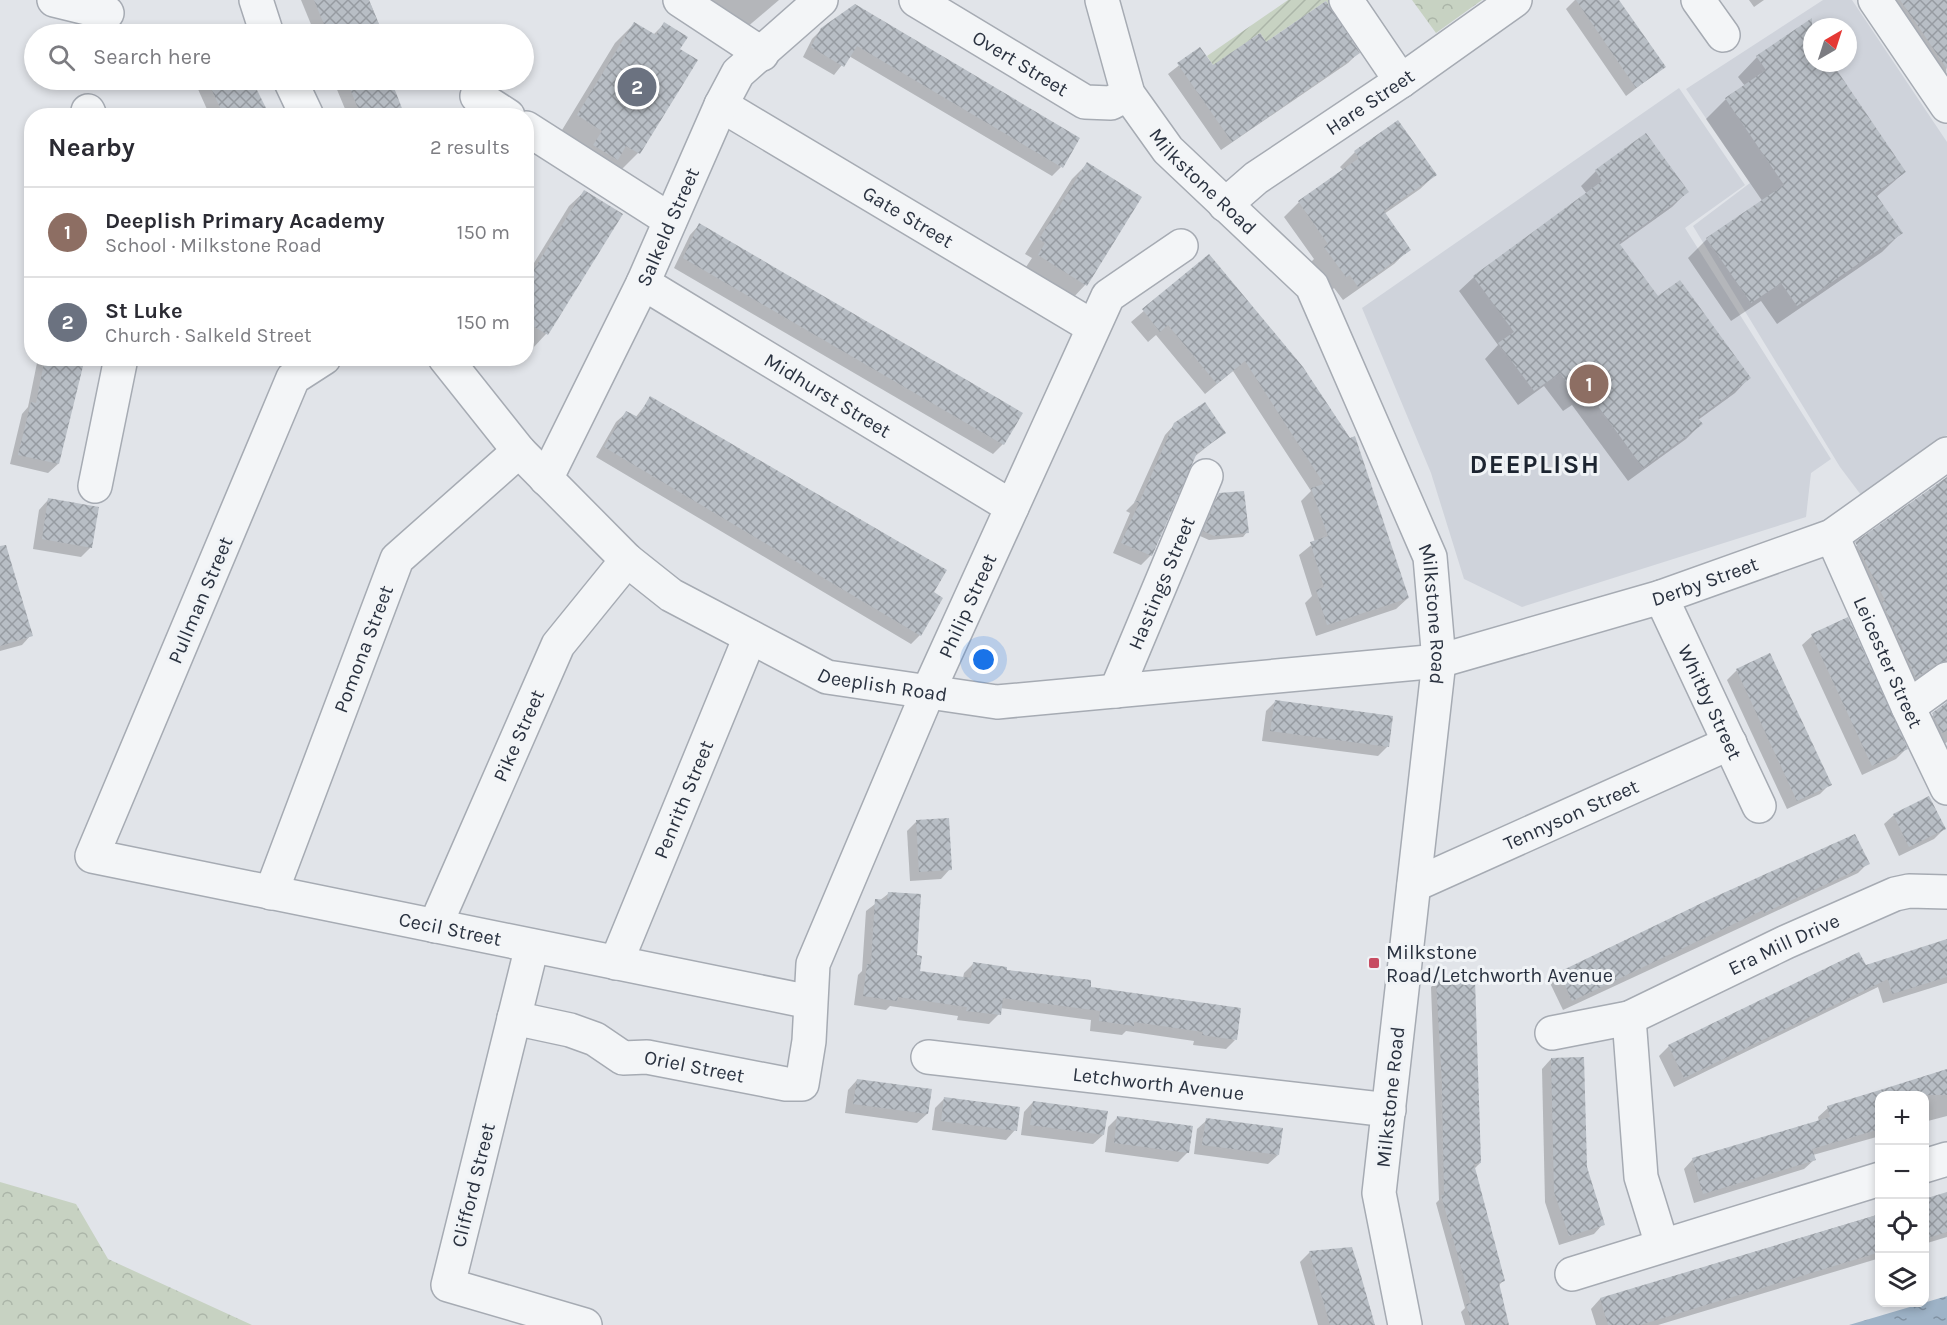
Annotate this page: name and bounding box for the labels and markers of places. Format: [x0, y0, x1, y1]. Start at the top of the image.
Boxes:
pin: 2 [618, 64, 656, 110]
pin: 1 [1570, 362, 1608, 406]
place label: Milkstone Road/Letchworth Avenue [1386, 941, 1613, 987]
marker: Milkstone Road/Letchworth Avenue [1367, 956, 1381, 970]

